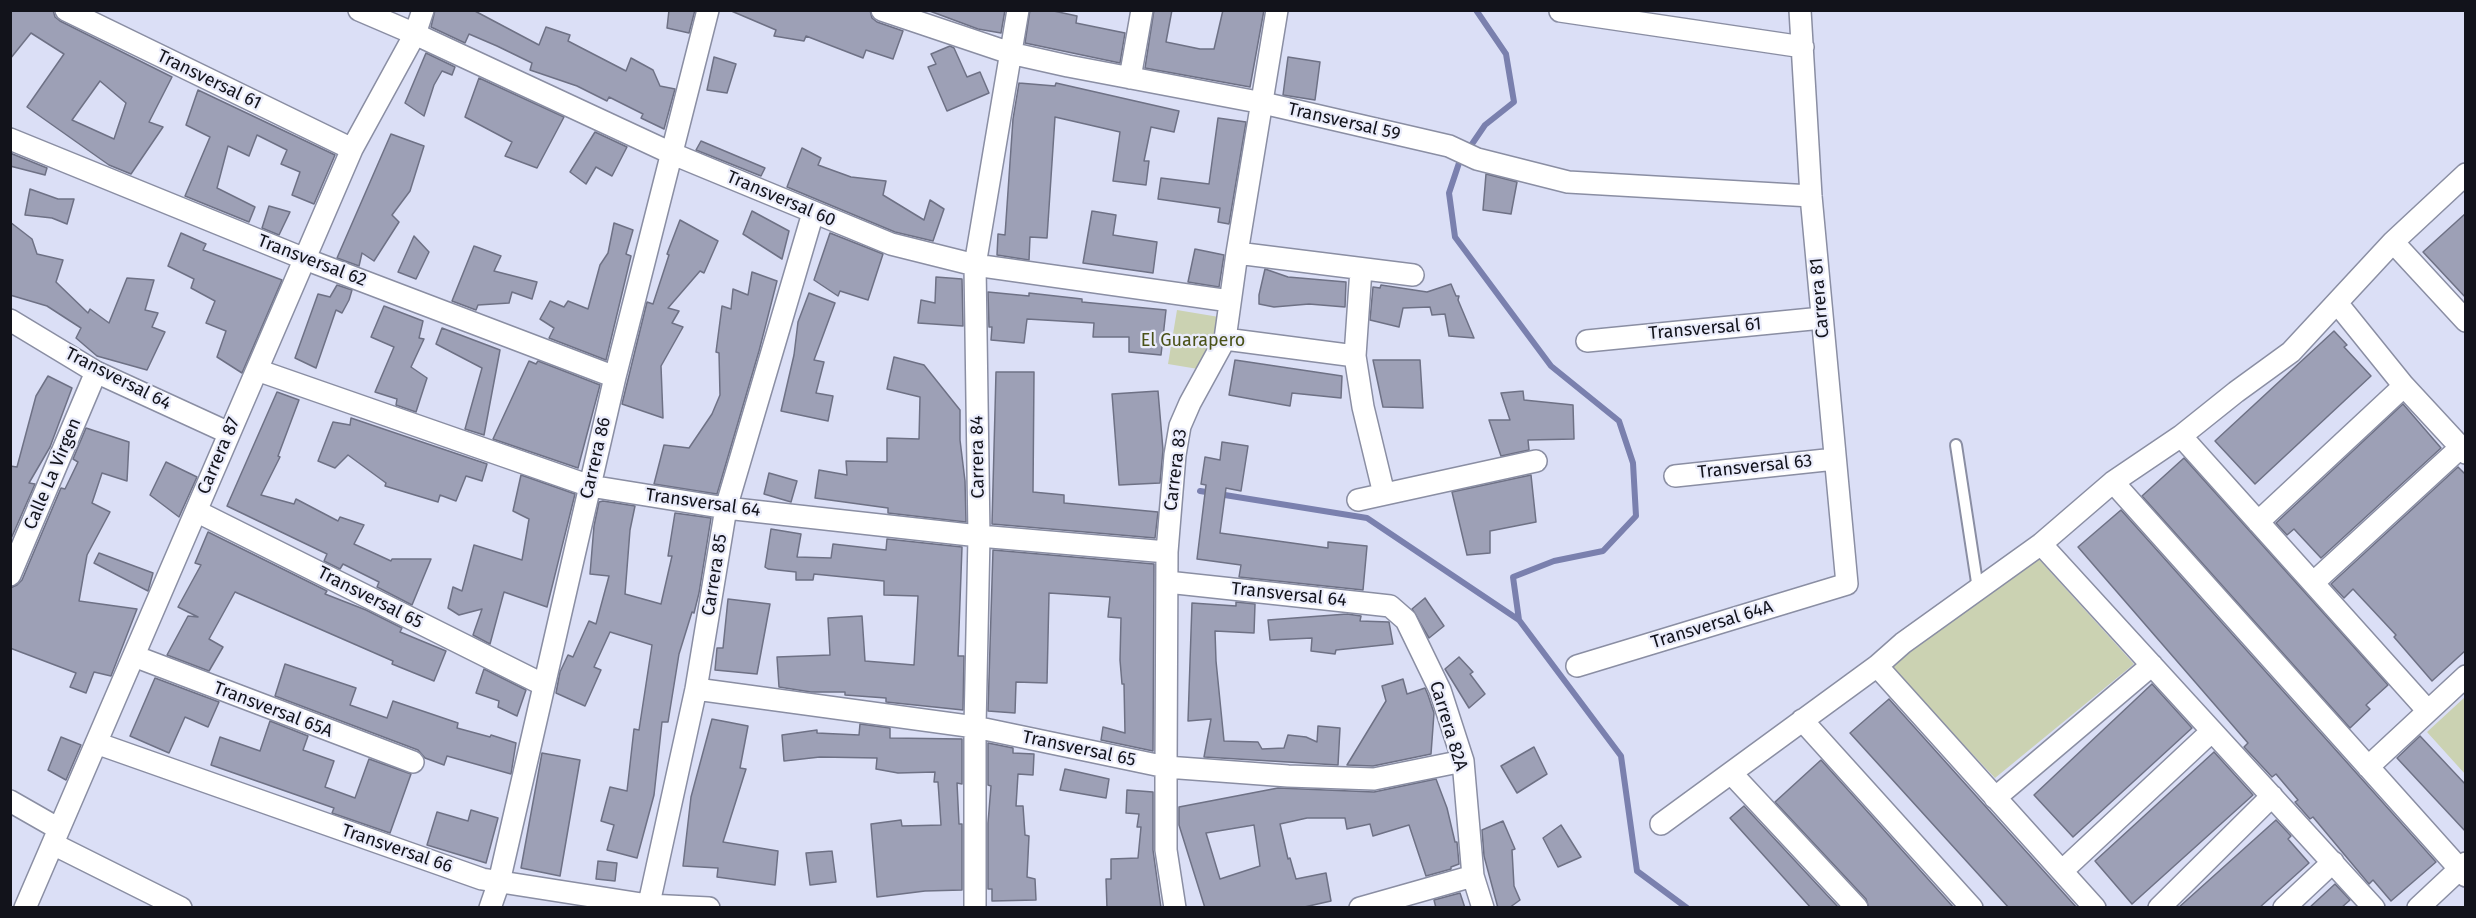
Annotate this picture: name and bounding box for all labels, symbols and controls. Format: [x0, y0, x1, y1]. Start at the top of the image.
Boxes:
street label: Transversal 61 [153, 45, 265, 115]
street label: Transversal 59 [1286, 99, 1402, 145]
street label: Transversal 60 [723, 166, 839, 232]
street label: Transversal 62 [254, 230, 370, 292]
street label: Carrera 81 [1806, 257, 1834, 339]
street label: Transversal 61 [1648, 313, 1762, 345]
park label: El Guarapero [1141, 330, 1245, 352]
street label: Transversal 64 [61, 343, 175, 415]
street label: Carrera 87 [193, 414, 245, 498]
street label: Calle La Virgen [20, 415, 86, 533]
street label: Carrera 86 [576, 415, 616, 501]
street label: Carrera 84 [966, 415, 990, 499]
street label: Carrera 83 [1160, 428, 1192, 512]
street label: Transversal 63 [1697, 450, 1813, 484]
street label: Transversal 64 [644, 484, 762, 522]
street label: Carrera 85 [698, 532, 732, 618]
street label: Transversal 65 [314, 562, 426, 634]
street label: Transversal 64 [1230, 578, 1348, 612]
street label: Transversal 64A [1649, 596, 1775, 654]
street label: Transversal 65A [211, 677, 335, 743]
street label: Carrera 82A [1424, 679, 1472, 773]
street label: Transversal 65 [1020, 726, 1138, 772]
street label: Transversal 66 [339, 820, 455, 878]

